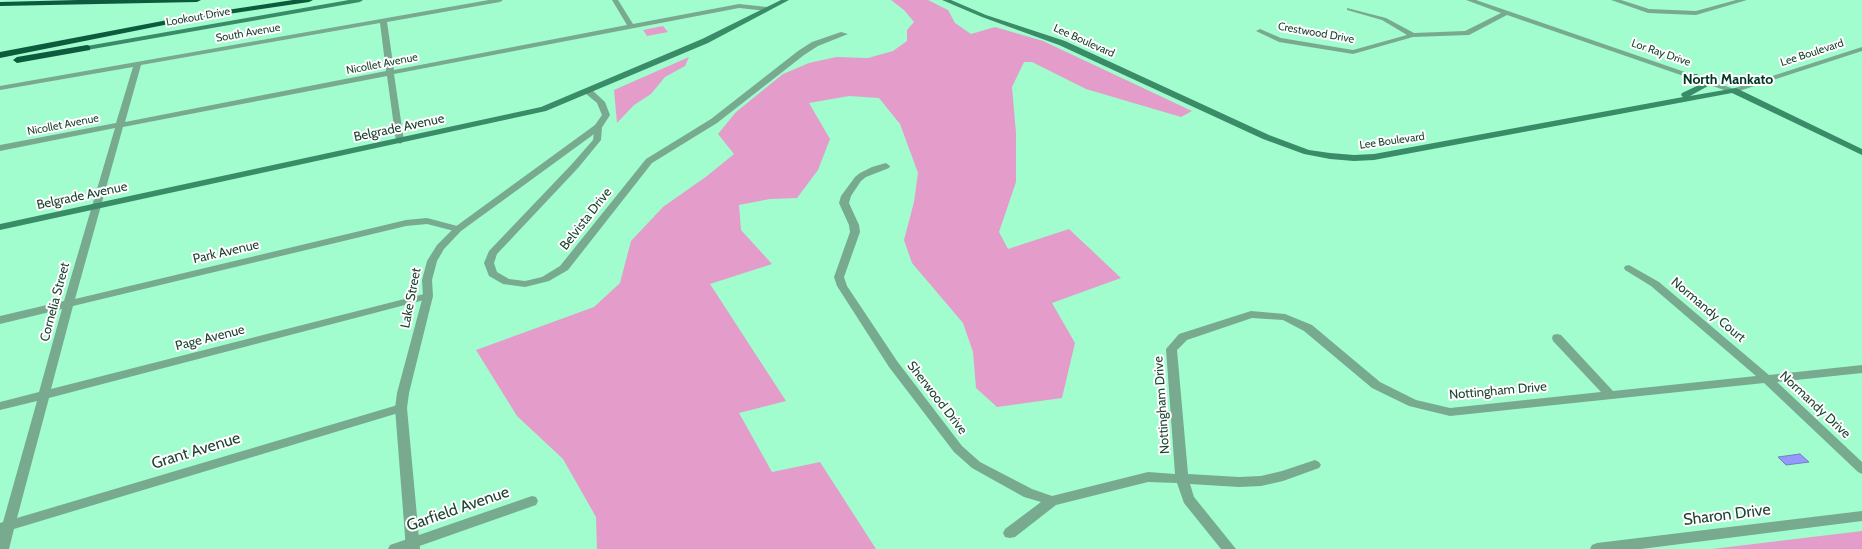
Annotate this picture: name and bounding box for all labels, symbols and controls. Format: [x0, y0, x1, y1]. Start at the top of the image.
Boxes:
street label: Lookout Drive [165, 5, 231, 29]
street label: Crestwood Drive [1277, 20, 1355, 46]
street label: South Avenue [215, 21, 281, 45]
street label: Lee Boulevard [1051, 22, 1117, 60]
street label: Lor Ray Drive [1630, 37, 1692, 69]
street label: Lee Boulevard [1779, 37, 1845, 69]
street label: Nicollet Avenue [345, 51, 419, 77]
district label: North Mankato [1683, 72, 1773, 88]
street label: Belgrade Avenue [352, 111, 446, 145]
street label: Nicollet Avenue [26, 112, 100, 138]
street label: Lee Boulevard [1359, 130, 1425, 152]
street label: Belgrade Avenue [35, 179, 129, 213]
street label: Belvista Drive [557, 185, 615, 253]
street label: Park Avenue [191, 237, 261, 267]
street label: Cornelia Street [37, 261, 73, 343]
street label: Lake Street [397, 266, 425, 330]
street label: Normandy Court [1668, 274, 1748, 346]
street label: Page Avenue [174, 322, 246, 354]
street label: Nottingham Drive [1151, 356, 1173, 454]
street label: Sherwood Drive [904, 358, 970, 438]
street label: Normandy Drive [1776, 368, 1854, 442]
street label: Nottingham Drive [1448, 379, 1548, 403]
street label: Grant Avenue [149, 428, 243, 474]
street label: Garfield Avenue [404, 482, 512, 536]
street label: Sharon Drive [1682, 500, 1772, 530]

